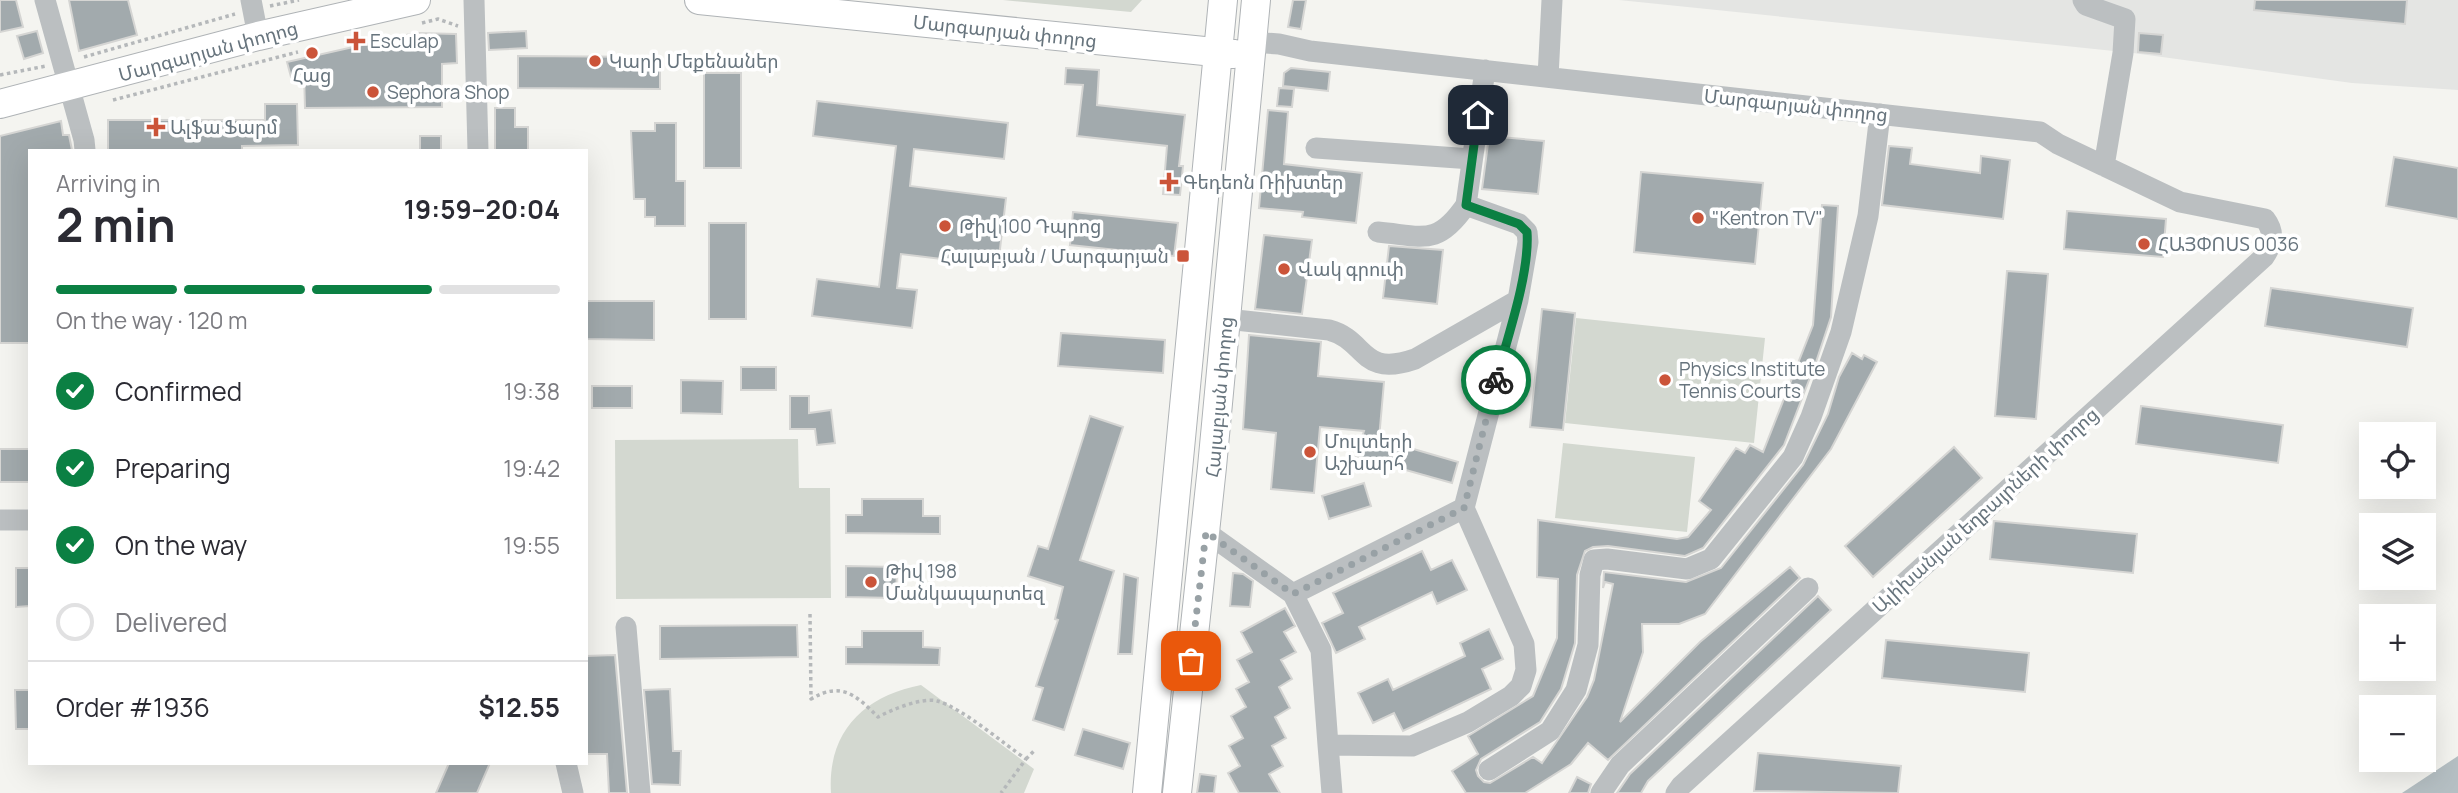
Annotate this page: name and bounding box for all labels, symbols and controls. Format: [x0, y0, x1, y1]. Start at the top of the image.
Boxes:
street label: Մարգարյան փողոց [912, 8, 1098, 54]
street label: Մարգարյան փողոց [115, 15, 301, 87]
place label: Esculap [370, 28, 439, 54]
marker: Esculap [348, 33, 364, 49]
marker: Հաց [304, 45, 320, 61]
place label: Կարի Մեքենաներ [609, 48, 779, 74]
marker: Կարի Մեքենաներ [587, 53, 603, 69]
place label: Հաց [293, 62, 331, 88]
place label: Sephora Shop [387, 79, 510, 105]
street label: Մարգարյան փողոց [1703, 82, 1889, 128]
marker: Sephora Shop [365, 84, 381, 100]
pin [1448, 85, 1508, 145]
icon: home [1459, 96, 1497, 134]
place label: Ալֆա Ֆարմ [170, 114, 278, 140]
marker: Ալֆա Ֆարմ [148, 119, 164, 135]
text: Arriving in [56, 167, 161, 199]
place label: Գեդեոն Ռիխտեր [1183, 169, 1343, 195]
marker: Գեդեոն Ռիխտեր [1161, 174, 1177, 190]
text: 19:59–20:04 [404, 191, 560, 227]
text: 2 min [56, 193, 176, 256]
place label: "Kentron TV" [1712, 205, 1823, 231]
marker: "Kentron TV" [1690, 210, 1706, 226]
place label: Թիվ 100 Դպրոց [959, 213, 1101, 239]
marker: Թիվ 100 Դպրոց [937, 218, 953, 234]
place label: ՀԱՅՓՈՍՏ 0036 [2158, 231, 2299, 257]
marker: ՀԱՅՓՈՍՏ 0036 [2136, 236, 2152, 252]
place label: Հալաբյան / Մարգարյան [941, 243, 1169, 269]
marker: Հալաբյան / Մարգարյան [1175, 248, 1191, 264]
place label: Վակ գրուփ [1298, 256, 1404, 282]
marker: Վակ գրուփ [1276, 261, 1292, 277]
text: On the way · 120 m [56, 304, 248, 336]
street label: Հալաբյան փողոց [1199, 315, 1239, 479]
courier [1461, 345, 1531, 415]
place label: Physics Institute Tennis Courts [1679, 356, 1825, 404]
icon: bike [1477, 361, 1515, 399]
icon: check [56, 372, 94, 410]
marker: Physics Institute Tennis Courts [1657, 372, 1673, 388]
text: Confirmed [115, 373, 242, 409]
text: 19:38 [504, 375, 560, 407]
street label: Ալիխանյան եղբայրների փողոց [1866, 401, 2104, 619]
map controls [2359, 422, 2436, 772]
button: locate [2359, 422, 2436, 499]
place label: Մուլտերի Աշխարհ [1324, 428, 1413, 476]
marker: Մուլտերի Աշխարհ [1302, 444, 1318, 460]
icon: check [56, 449, 94, 487]
text: Preparing [115, 450, 231, 486]
text: 19:42 [503, 452, 560, 484]
button: layers [2359, 513, 2436, 590]
icon: check [56, 526, 94, 564]
text: On the way [115, 527, 247, 563]
text: 19:55 [503, 529, 560, 561]
place label: Թիվ 198 Մանկապարտեզ [885, 558, 1046, 606]
marker: Թիվ 198 Մանկապարտեզ [863, 574, 879, 590]
text: Delivered [115, 604, 227, 640]
button: + [2359, 604, 2436, 681]
pin [1161, 631, 1221, 691]
icon: bag [1172, 642, 1210, 680]
text: Order #1936 [56, 689, 210, 725]
text: $12.55 [478, 689, 560, 725]
button: − [2359, 695, 2436, 772]

